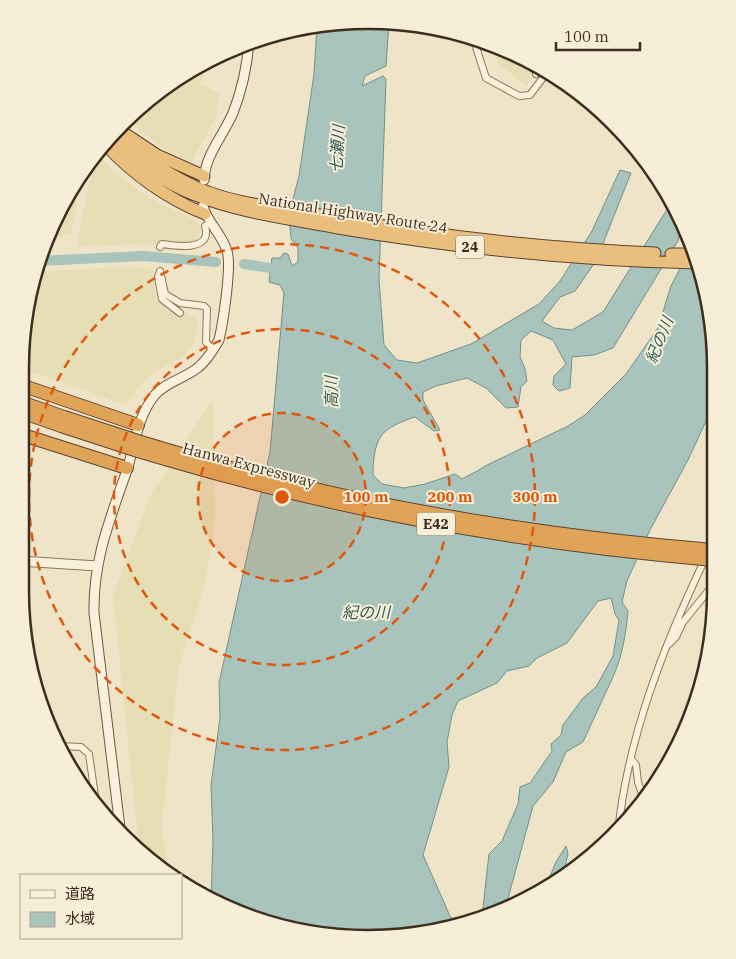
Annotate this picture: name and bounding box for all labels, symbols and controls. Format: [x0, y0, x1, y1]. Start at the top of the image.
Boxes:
scale bar [556, 20, 640, 52]
text: 100 m [564, 27, 609, 46]
water label: 七瀬川 [326, 123, 348, 173]
street label: National Highway Route 24 [257, 189, 449, 237]
road number: 24 [456, 236, 484, 258]
water label: 紀の川 [641, 312, 678, 366]
water label: 高川 [321, 374, 341, 408]
street label: Hanwa Expressway [181, 438, 317, 492]
text: 100 m [343, 487, 389, 506]
text: 200 m [427, 487, 473, 506]
text: 300 m [512, 487, 558, 506]
centre of rings [273, 488, 291, 506]
road number: E42 [417, 512, 455, 536]
water label: 紀の川 [342, 602, 392, 622]
legend [20, 874, 182, 939]
text: 道路 [65, 884, 95, 903]
text: 水域 [65, 909, 95, 928]

